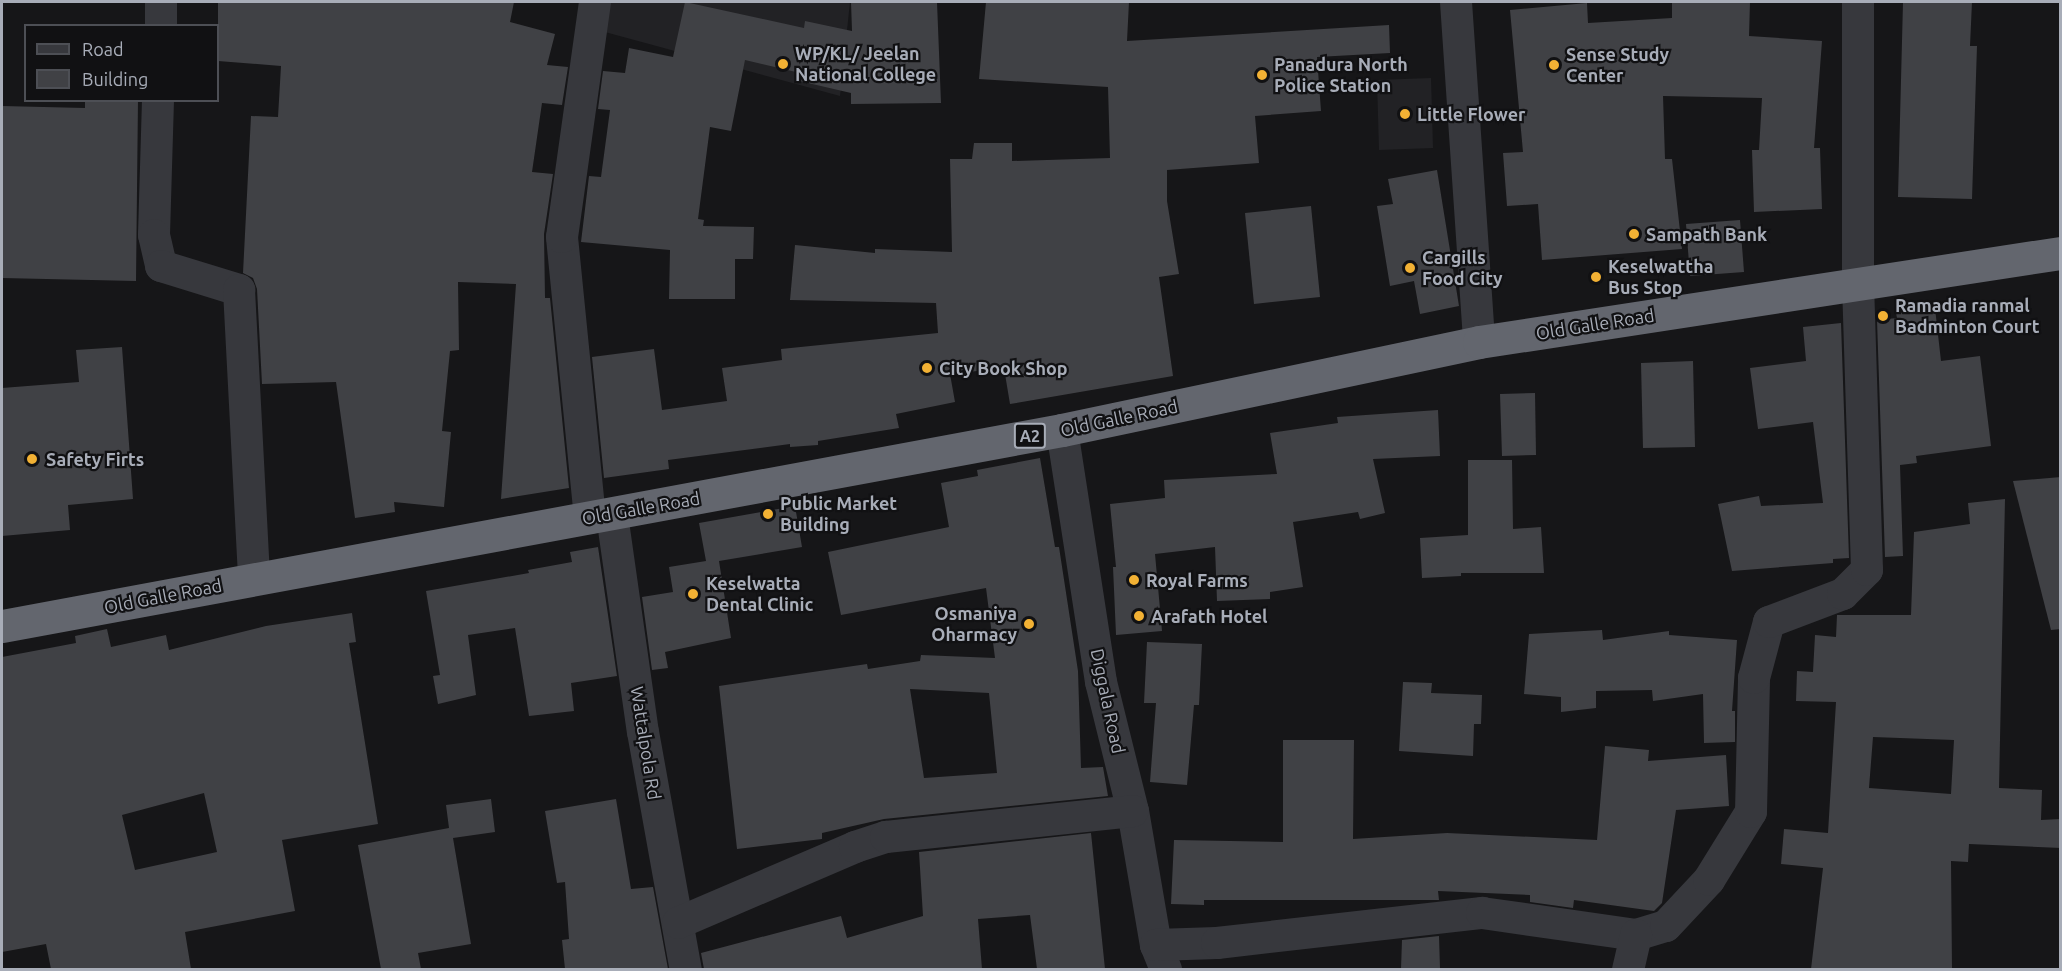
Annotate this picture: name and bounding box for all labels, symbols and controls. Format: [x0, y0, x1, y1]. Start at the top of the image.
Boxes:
legend [24, 24, 219, 102]
text: Road [82, 39, 124, 59]
place label: WP/KL/ Jeelan National College [795, 43, 936, 86]
place label: Sense Study Center [1566, 44, 1669, 86]
place label: Panadura North Police Station [1274, 54, 1408, 97]
marker: WP/KL/ Jeelan National College [776, 57, 790, 71]
marker: Sense Study Center [1547, 58, 1561, 72]
marker: Panadura North Police Station [1255, 68, 1269, 82]
text: Building [82, 69, 148, 89]
place label: Little Flower [1417, 103, 1525, 125]
marker: Little Flower [1398, 107, 1412, 121]
place label: Sampath Bank [1646, 223, 1767, 245]
marker: Sampath Bank [1627, 227, 1641, 241]
place label: Cargills Food City [1422, 247, 1503, 290]
place label: Keselwattha Bus Stop [1608, 256, 1713, 298]
marker: Cargills Food City [1403, 261, 1417, 275]
marker: Keselwattha Bus Stop [1589, 270, 1603, 284]
place label: Ramadia ranmal Badminton Court [1895, 295, 2040, 338]
street label: Old Galle Road [1534, 304, 1656, 344]
marker: Ramadia ranmal Badminton Court [1876, 309, 1890, 323]
place label: City Book Shop [939, 357, 1068, 379]
marker: City Book Shop [920, 361, 934, 375]
street label: Old Galle Road [1058, 395, 1180, 441]
road number: A2 [1014, 423, 1046, 449]
place label: Safety Firts [46, 448, 144, 470]
marker: Safety Firts [23, 450, 41, 468]
street label: Old Galle Road [580, 487, 702, 529]
place label: Public Market Building [780, 493, 897, 536]
marker: Public Market Building [761, 507, 775, 521]
place label: Royal Farms [1146, 569, 1248, 591]
place label: Keselwatta Dental Clinic [706, 573, 813, 616]
marker: Royal Farms [1127, 573, 1141, 587]
street label: Old Galle Road [102, 574, 224, 618]
marker: Keselwatta Dental Clinic [684, 585, 702, 603]
place label: Osmaniya Oharmacy [931, 603, 1017, 646]
place label: Arafath Hotel [1151, 605, 1268, 627]
marker: Arafath Hotel [1132, 609, 1146, 623]
marker: Osmaniya Oharmacy [1022, 617, 1036, 631]
street label: Diggala Road [1086, 647, 1130, 755]
street label: Wattalpola Rd [626, 685, 666, 801]

